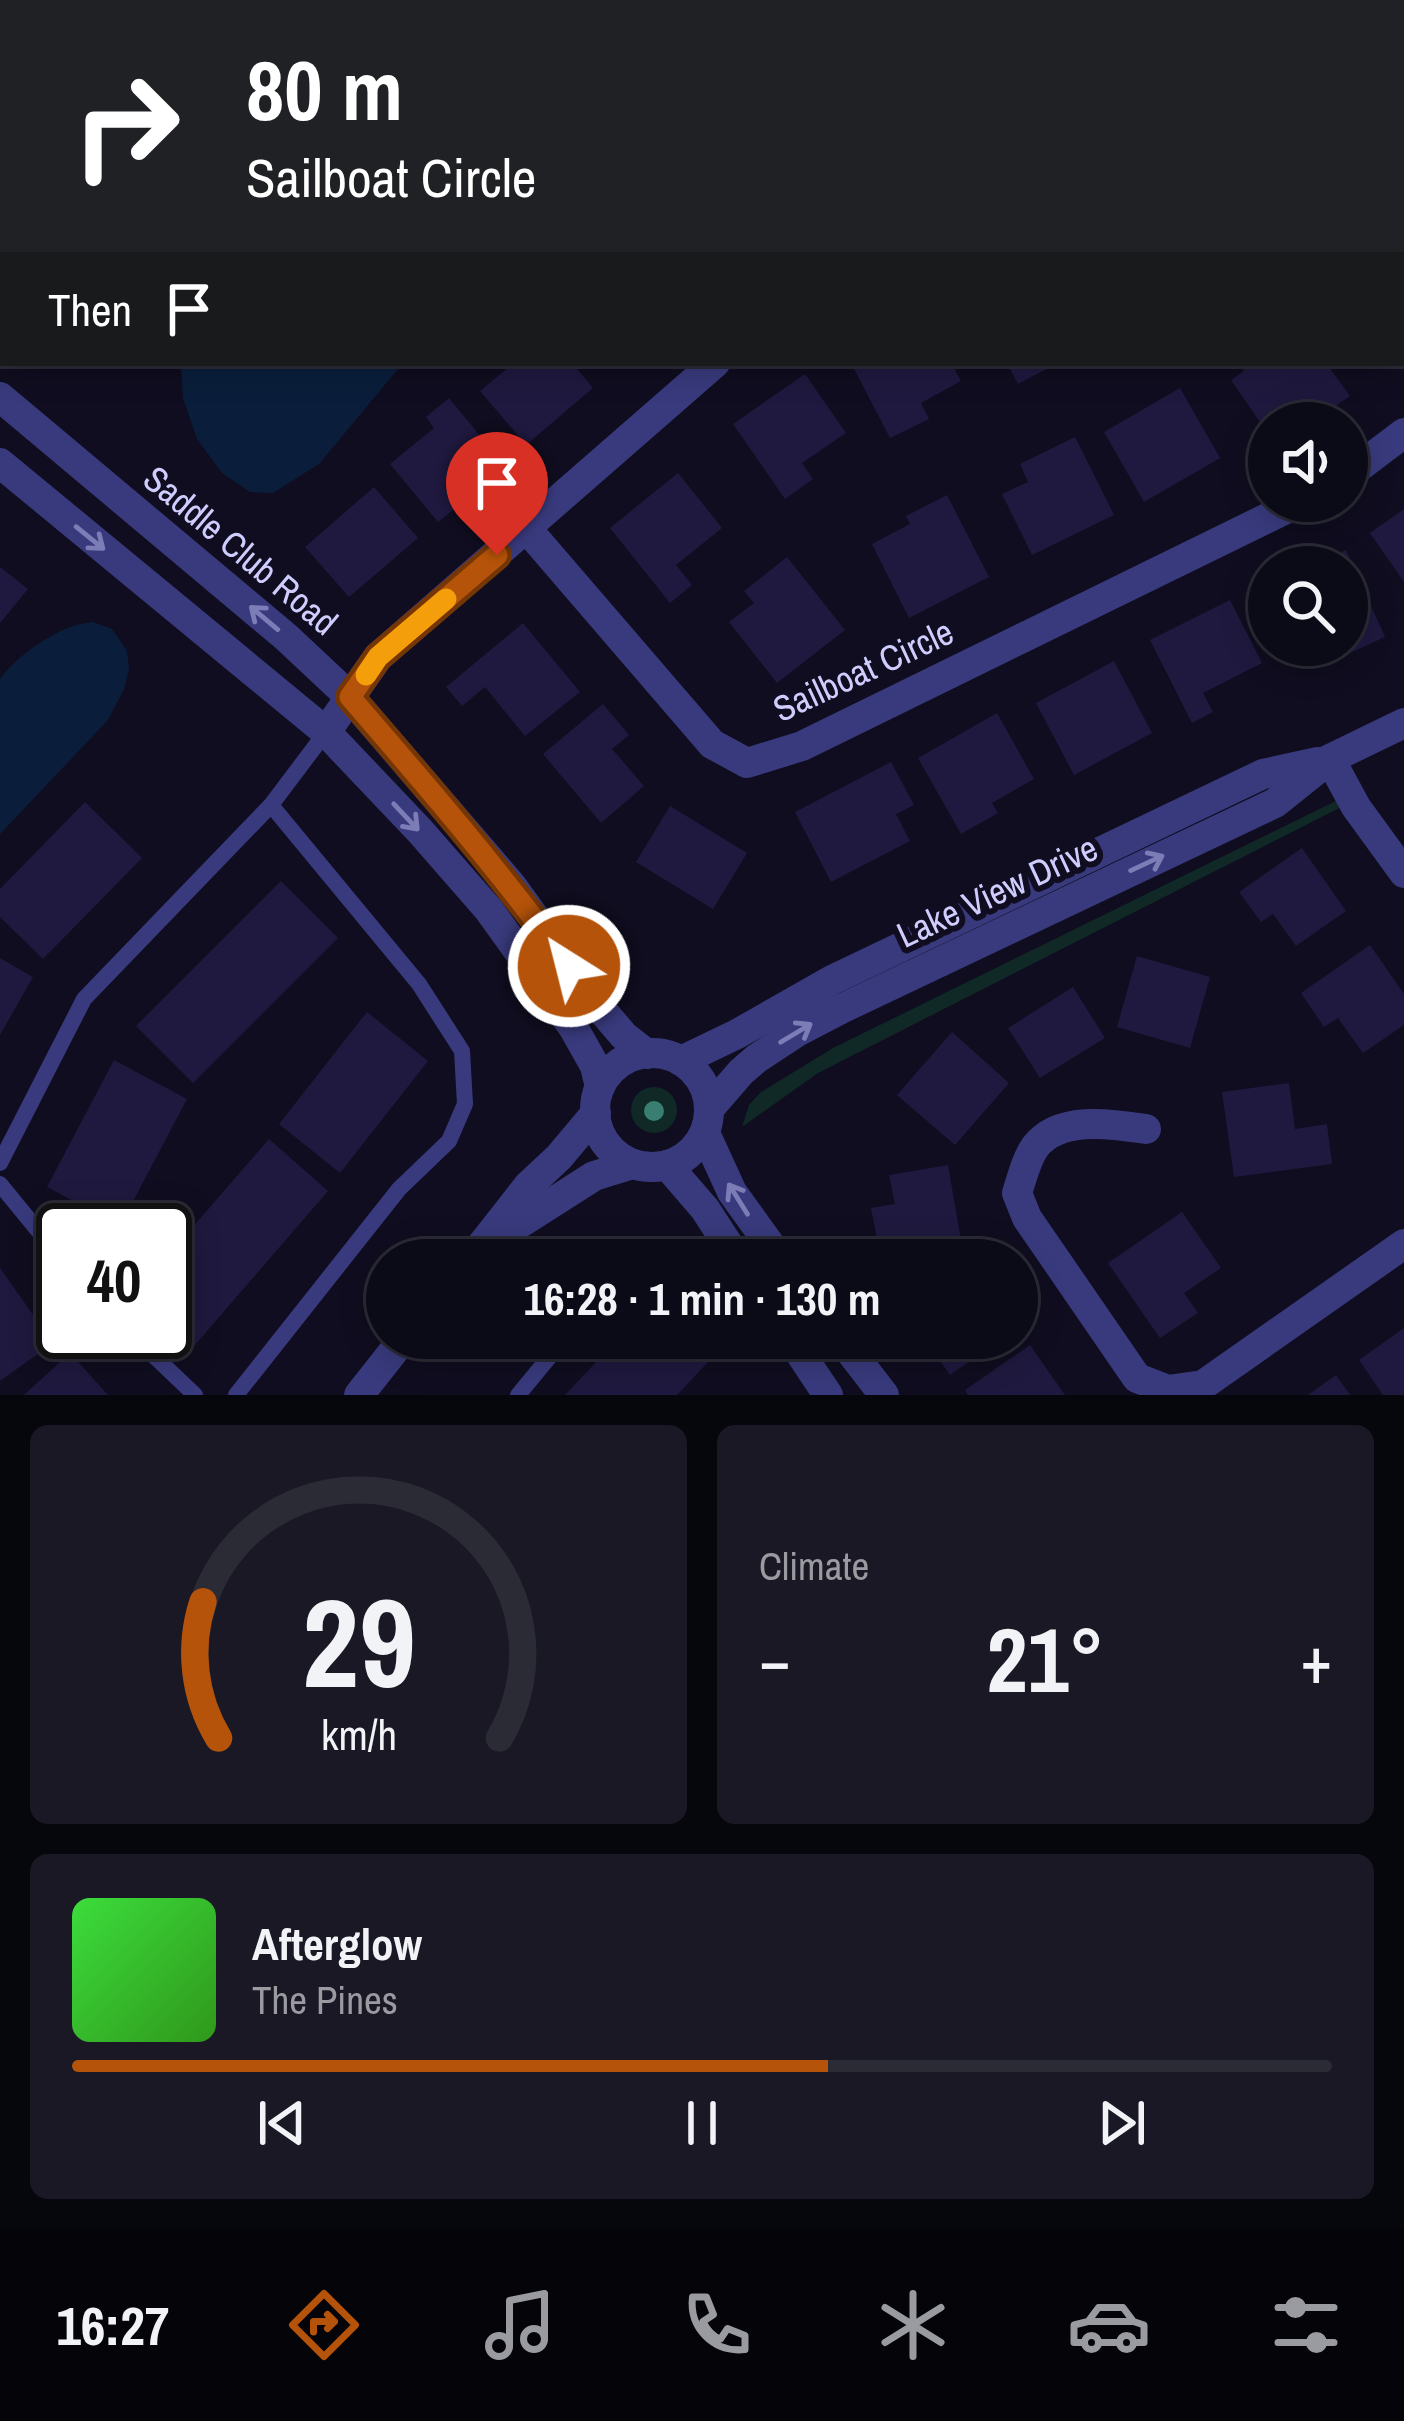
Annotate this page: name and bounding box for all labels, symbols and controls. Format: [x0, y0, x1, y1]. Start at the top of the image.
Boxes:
text: 80 m [246, 33, 403, 146]
icon: right [48, 48, 204, 204]
text: Sailboat Circle [246, 141, 536, 214]
icon: arrive [156, 276, 222, 342]
text: Then [48, 279, 132, 340]
map controls [1248, 402, 1368, 666]
button: sound [1248, 402, 1368, 522]
pin [446, 432, 548, 555]
icon: arrive [464, 450, 530, 516]
street label: Saddle Club Road [134, 455, 348, 645]
one-way arrow [74, 523, 105, 551]
button: search [1248, 546, 1368, 666]
one-way arrow [249, 604, 280, 632]
street label: Sailboat Circle [765, 607, 961, 733]
one-way arrow [392, 802, 420, 831]
street label: Lake View Drive [889, 824, 1105, 958]
one-way arrow [1128, 851, 1164, 873]
position arrow [506, 903, 632, 1029]
one-way arrow [778, 1021, 813, 1045]
one-way arrow [726, 1183, 750, 1217]
speed limit sign: 40 [36, 1203, 192, 1359]
text: 16:28 · 1 min · 130 m [524, 1268, 880, 1329]
text: Climate [759, 1540, 869, 1592]
text: 29 [302, 1558, 415, 1726]
text: 21° [986, 1599, 1105, 1720]
text: − [759, 1615, 791, 1704]
text: + [1300, 1615, 1332, 1704]
text: km/h [320, 1705, 397, 1762]
text: Afterglow [252, 1913, 422, 1974]
text: The Pines [252, 1974, 398, 2026]
icon: previous [249, 2090, 315, 2156]
icon: pause [669, 2090, 735, 2156]
icon: next [1089, 2090, 1155, 2156]
icon: directions [282, 2283, 366, 2367]
icon: music [478, 2283, 562, 2367]
icon: phone [675, 2283, 759, 2367]
icon: climate [871, 2283, 955, 2367]
icon: car [1067, 2283, 1151, 2367]
icon: filters [1264, 2283, 1348, 2367]
text: 16:27 [56, 2289, 169, 2362]

